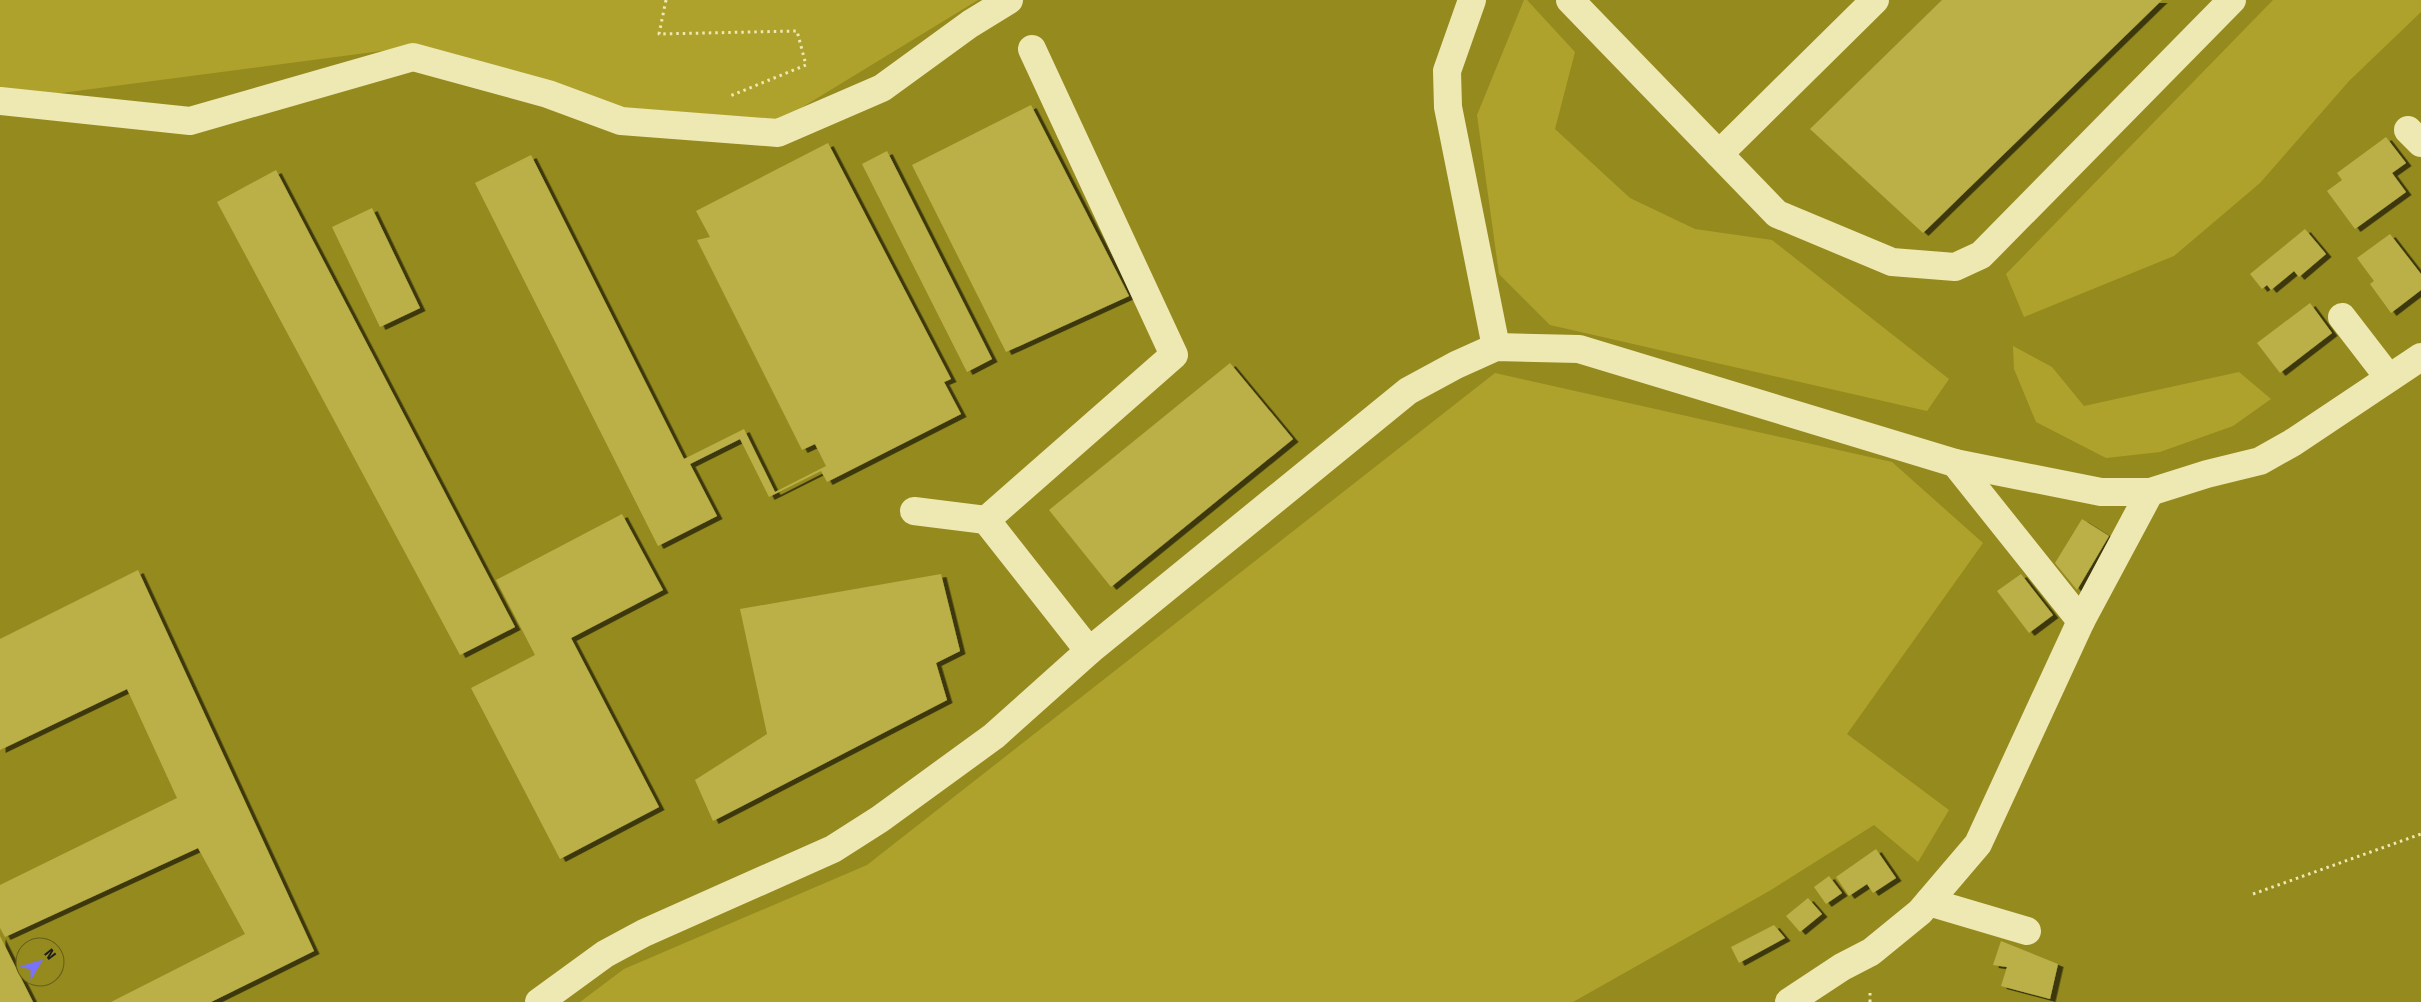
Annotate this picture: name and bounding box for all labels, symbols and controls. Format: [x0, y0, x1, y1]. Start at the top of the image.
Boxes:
north arrow [15, 937, 65, 987]
text: N [40, 945, 59, 963]

